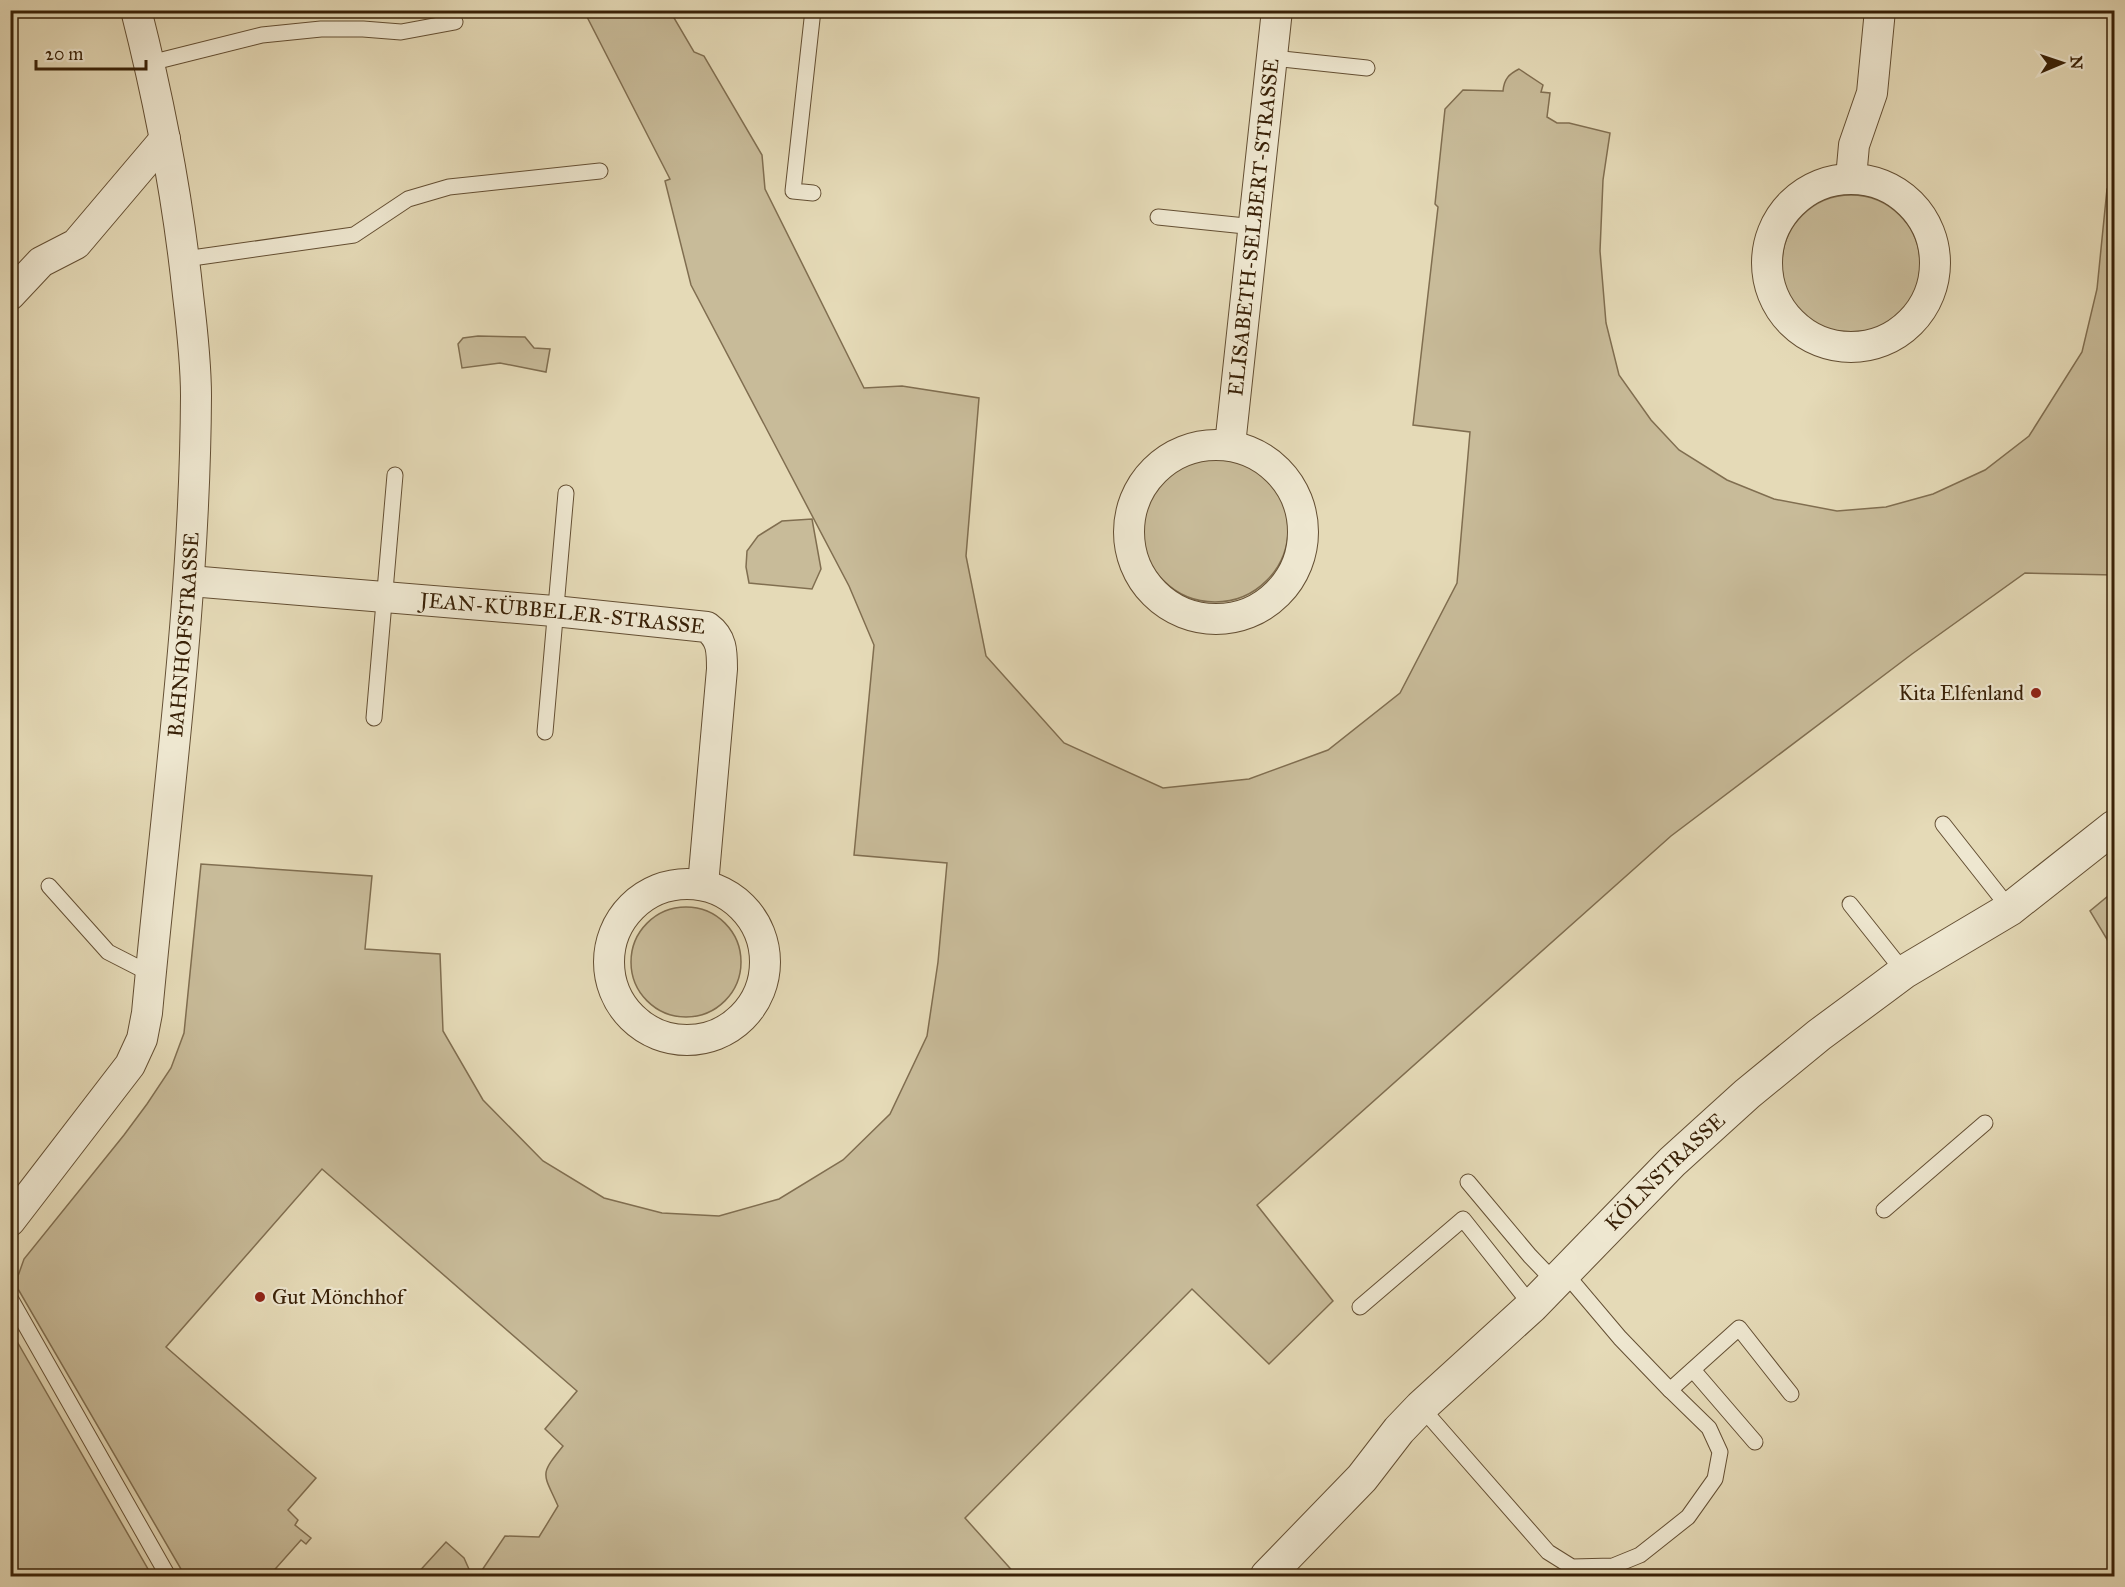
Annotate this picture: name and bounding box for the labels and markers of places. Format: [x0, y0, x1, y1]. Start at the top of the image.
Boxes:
place label: Kita Elfenland [1898, 680, 2024, 706]
marker: Kita Elfenland [2029, 686, 2043, 700]
place label: Gut Mönchhof [272, 1284, 407, 1310]
marker: Gut Mönchhof [253, 1290, 267, 1304]

